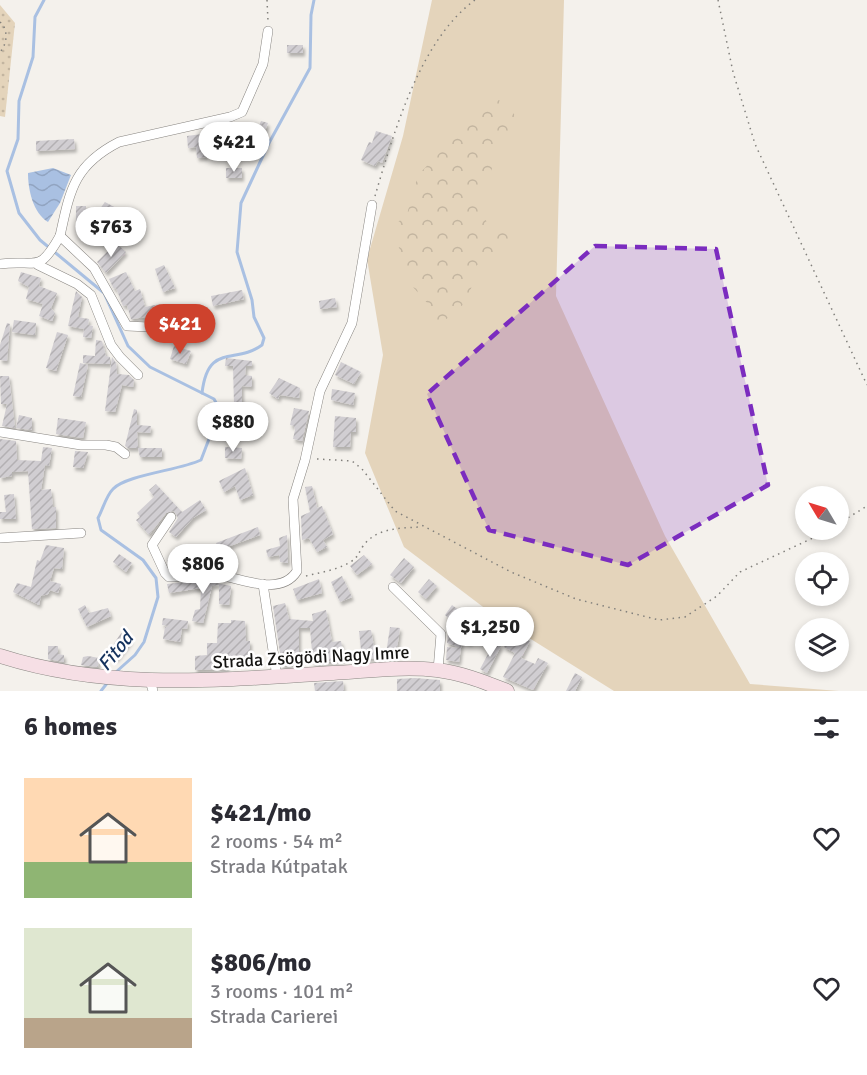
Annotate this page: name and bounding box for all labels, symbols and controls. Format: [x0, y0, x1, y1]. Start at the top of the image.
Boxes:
pin: $421 [198, 122, 270, 173]
text: $421 [212, 129, 256, 154]
pin: $763 [75, 207, 147, 258]
text: $763 [89, 214, 133, 239]
pin: $421 [144, 304, 216, 355]
text: $421 [158, 311, 202, 336]
pin: $880 [197, 402, 269, 453]
text: $880 [211, 409, 255, 434]
north arrow [795, 486, 849, 540]
map controls [795, 486, 849, 672]
pin: $806 [167, 544, 239, 595]
text: $806 [181, 551, 225, 576]
button: locate [795, 552, 849, 606]
pin: $1,250 [441, 607, 539, 658]
text: $1,250 [460, 614, 520, 639]
button: layers [795, 618, 849, 672]
water label: Fitod [92, 625, 140, 676]
street label: Strada Zsögödi Nagy Imre [212, 641, 410, 673]
text: 6 homes [24, 711, 117, 743]
icon: filters [810, 711, 843, 744]
text: $421/mo [210, 797, 311, 829]
icon: home [72, 802, 144, 874]
icon: heart [810, 822, 843, 855]
text: 2 rooms · 54 m² [210, 829, 343, 854]
text: Strada Kútpatak [210, 854, 348, 879]
text: $806/mo [210, 947, 311, 979]
icon: home [72, 952, 144, 1024]
icon: heart [810, 972, 843, 1005]
text: 3 rooms · 101 m² [210, 979, 354, 1004]
text: Strada Carierei [210, 1004, 338, 1029]

